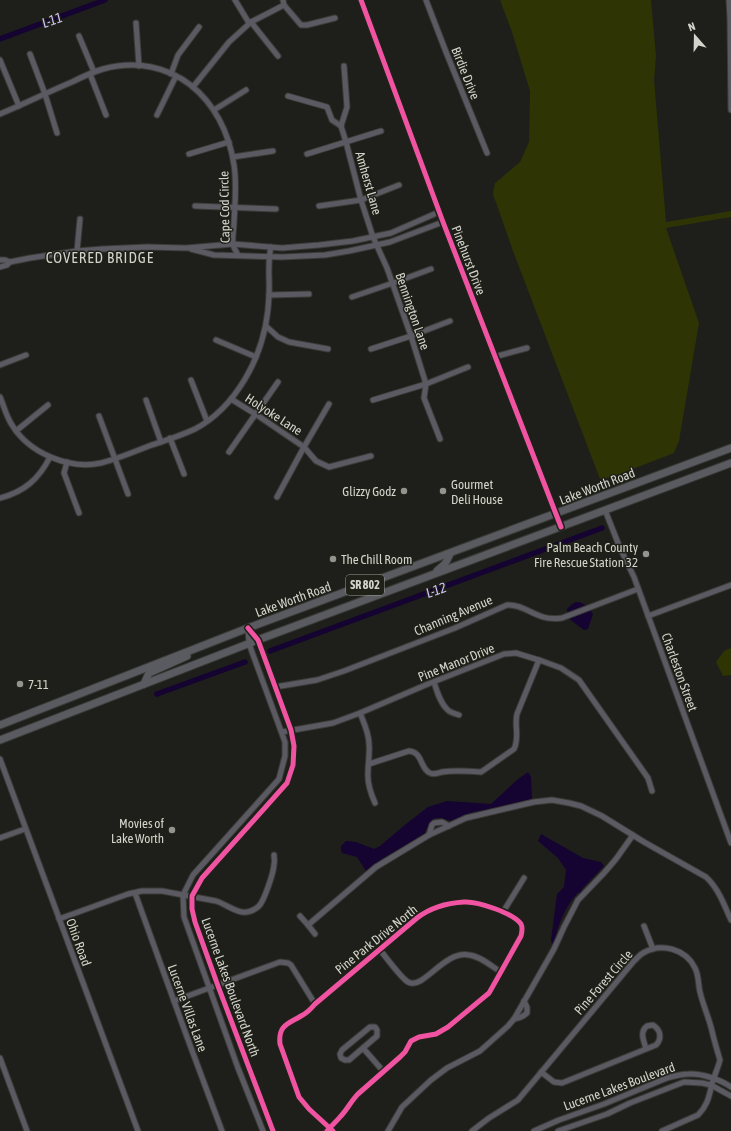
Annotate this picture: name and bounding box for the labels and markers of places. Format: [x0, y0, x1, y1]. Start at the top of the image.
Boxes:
place label: Gourmet Deli House [451, 477, 503, 507]
place label: Glizzy Godz [342, 484, 396, 499]
marker: Glizzy Godz [399, 486, 409, 496]
marker: Gourmet Deli House [438, 486, 448, 496]
place label: Palm Beach County Fire Rescue Station 32 [534, 540, 639, 570]
marker: Palm Beach County Fire Rescue Station 32 [641, 549, 651, 559]
place label: The Chill Room [341, 552, 412, 567]
marker: The Chill Room [328, 554, 338, 564]
place label: 7-11 [28, 677, 49, 692]
marker: 7-11 [15, 679, 25, 689]
place label: Movies of Lake Worth [111, 816, 164, 846]
marker: Movies of Lake Worth [167, 825, 177, 835]

